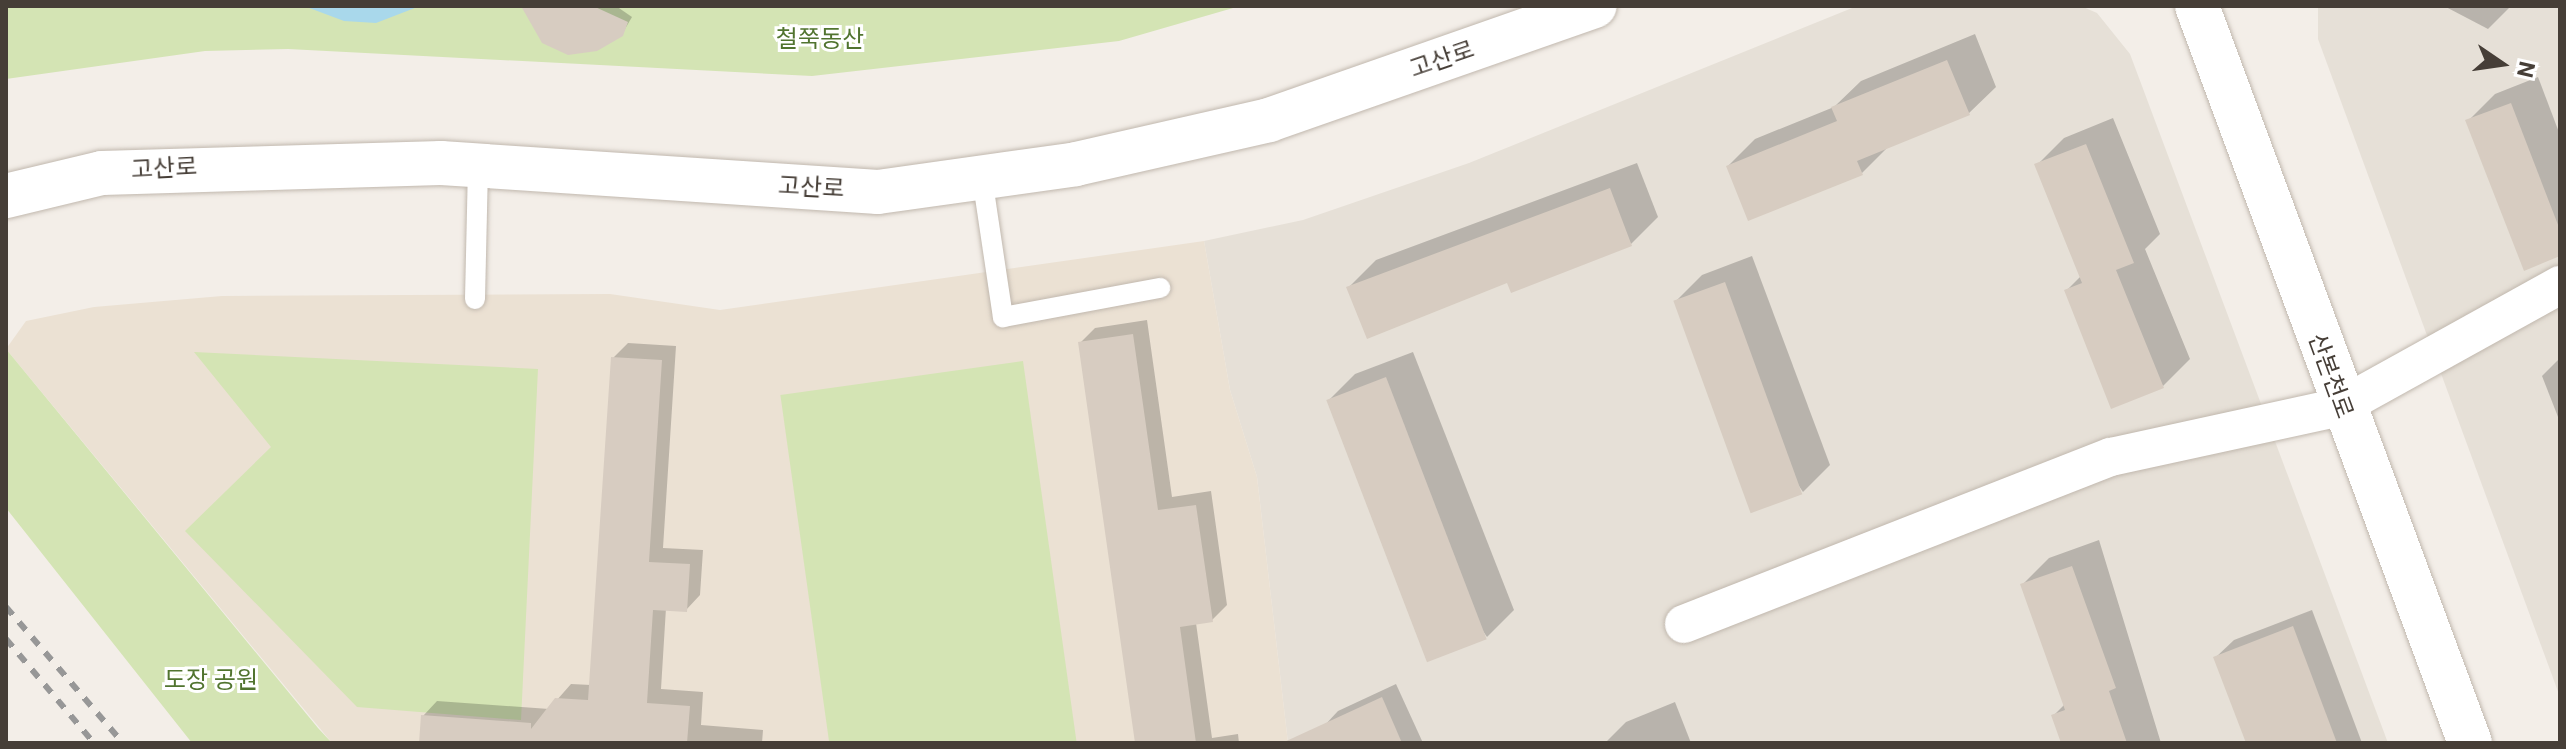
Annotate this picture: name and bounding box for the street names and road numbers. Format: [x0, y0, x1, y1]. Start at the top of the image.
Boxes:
street label: 고산로 [1406, 36, 1478, 84]
street label: 고산로 [130, 153, 198, 185]
street label: 고산로 [777, 172, 845, 204]
street label: 산본천로 [2301, 330, 2359, 422]

